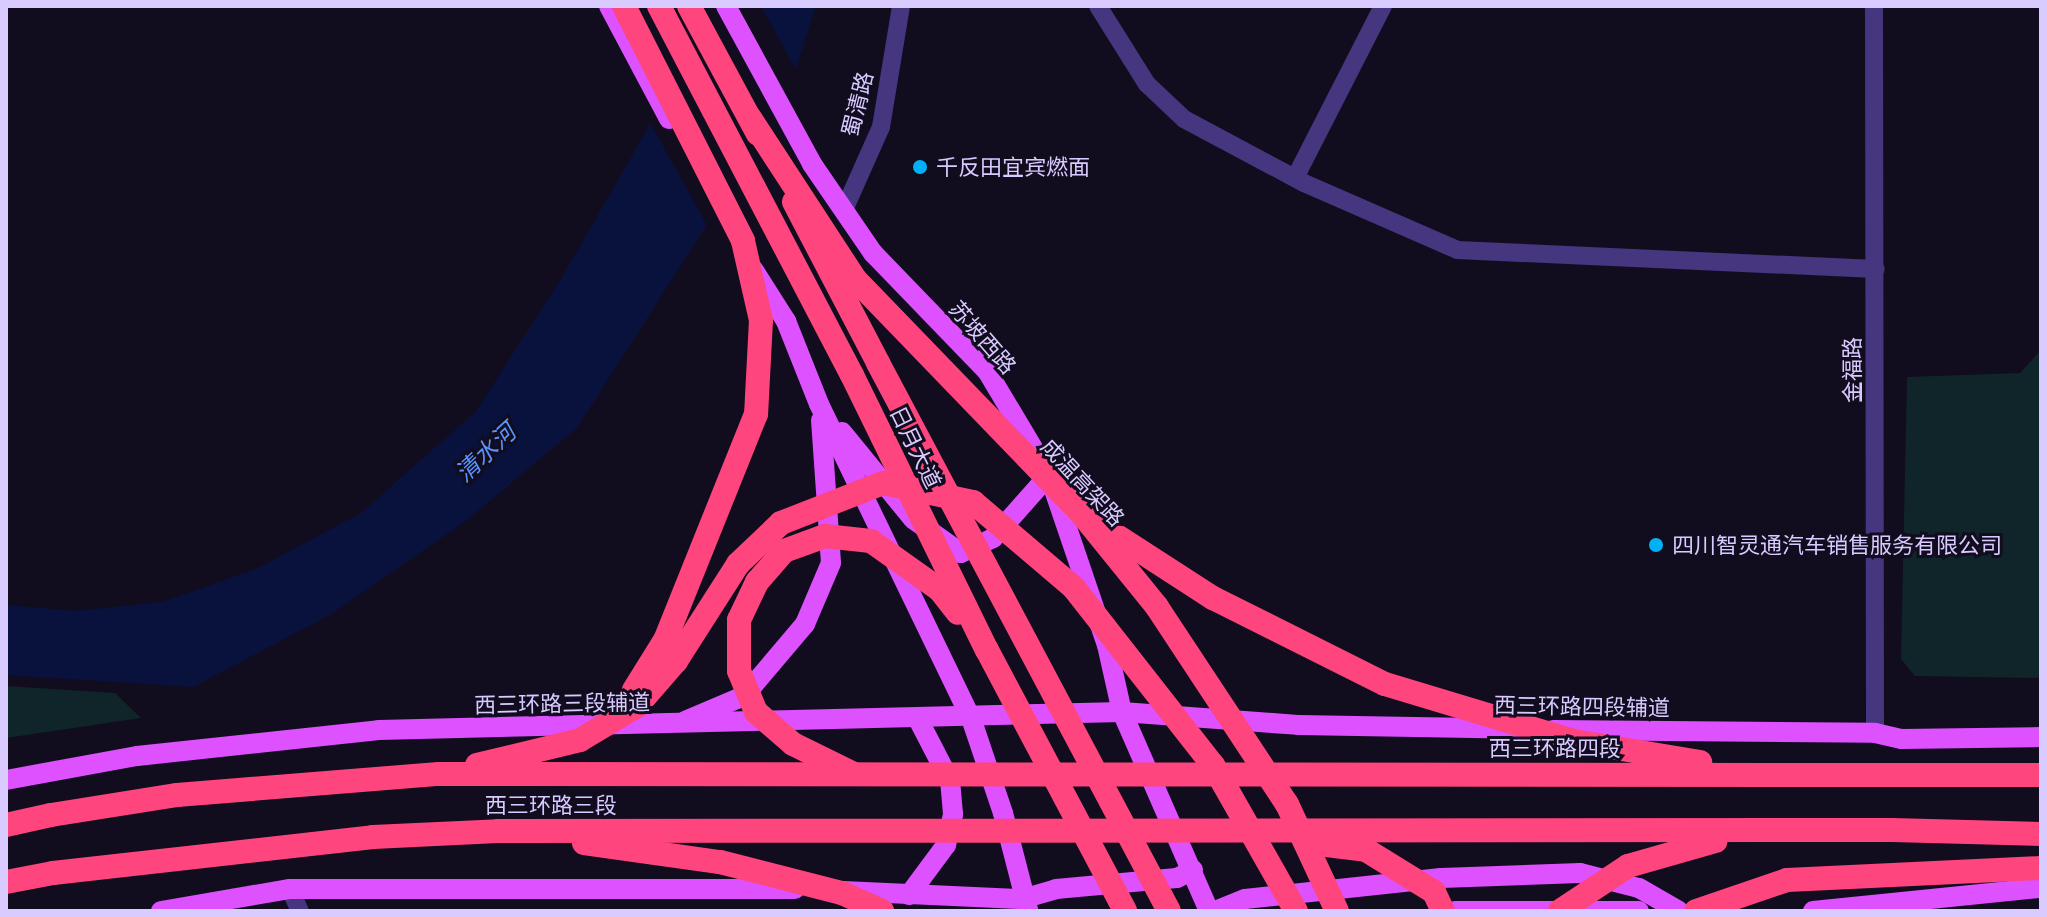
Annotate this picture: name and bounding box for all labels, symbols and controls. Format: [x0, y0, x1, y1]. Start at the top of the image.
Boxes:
street label: 蜀清路 [836, 69, 878, 139]
place label: 千反田宜宾燃面 [936, 154, 1090, 180]
marker: 千反田宜宾燃面 [911, 158, 929, 176]
street label: 苏坡西路 [944, 295, 1022, 379]
street label: 金福路 [1839, 337, 1865, 403]
street label: 日月大道 [885, 402, 947, 492]
water label: 清水河 [449, 417, 521, 487]
street label: 成温高架路 [1036, 433, 1130, 531]
place label: 四川智灵通汽车销售服务有限公司 [1672, 532, 2002, 558]
marker: 四川智灵通汽车销售服务有限公司 [1647, 536, 1665, 554]
street label: 西三环路三段辅道 [474, 688, 650, 718]
street label: 西三环路四段辅道 [1494, 691, 1670, 721]
street label: 西三环路四段 [1489, 735, 1621, 761]
street label: 西三环路三段 [485, 792, 617, 818]

